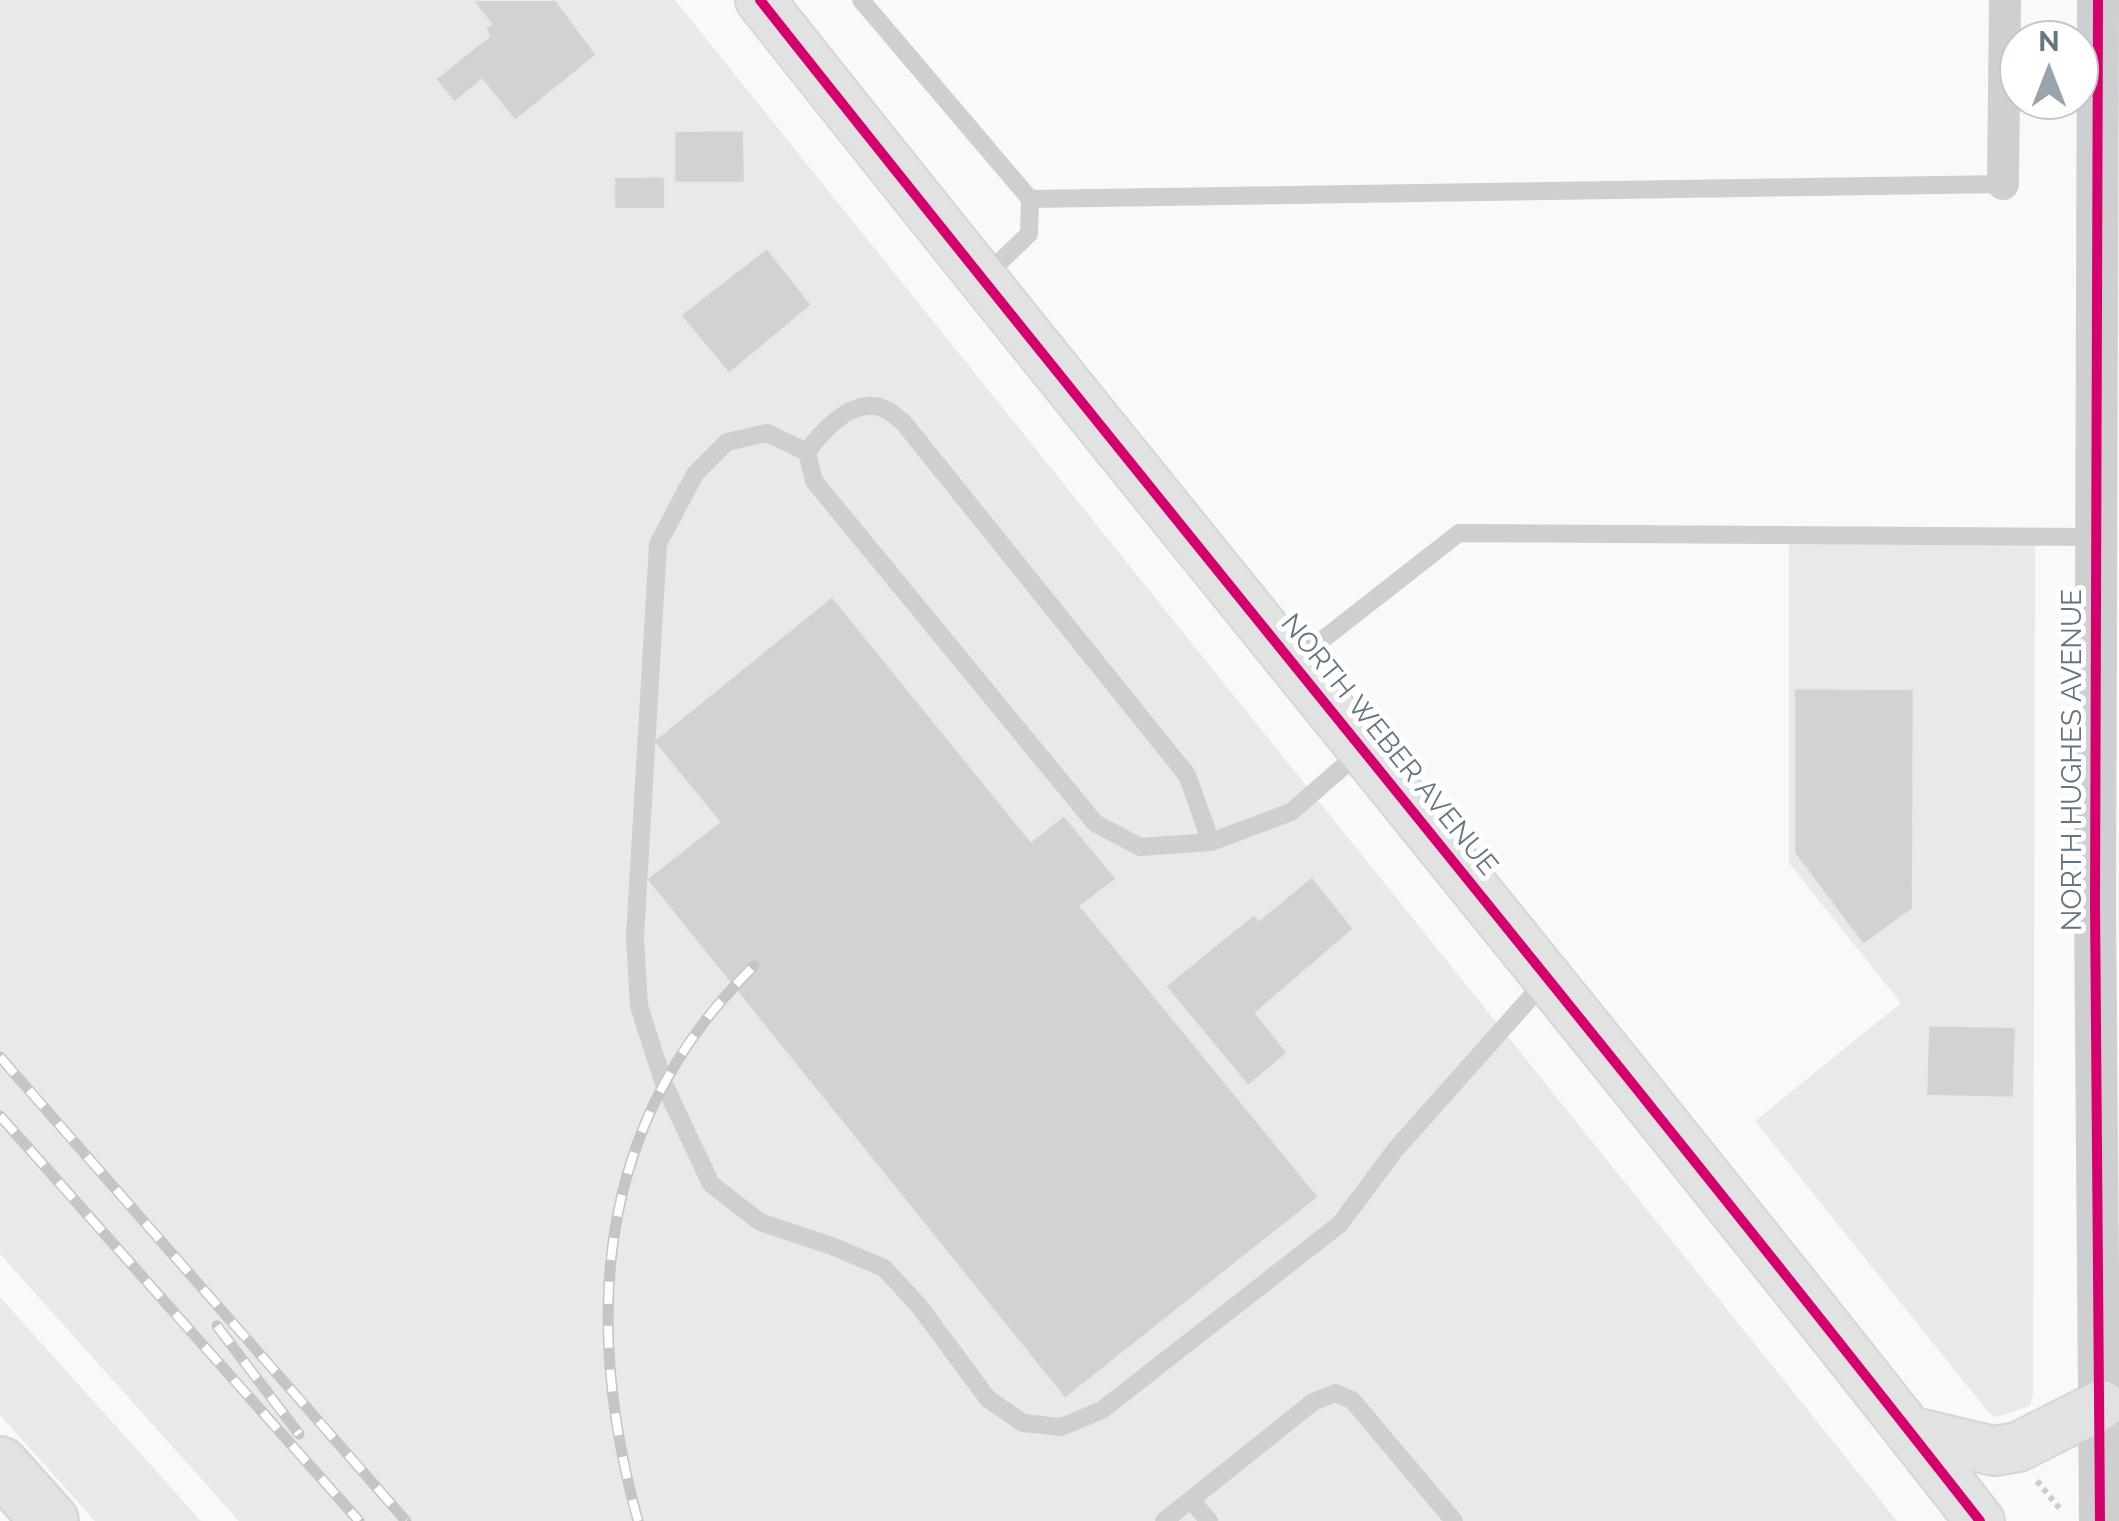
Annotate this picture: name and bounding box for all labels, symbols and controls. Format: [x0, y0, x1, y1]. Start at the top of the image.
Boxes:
north arrow [1999, 20, 2099, 120]
text: N [2038, 25, 2060, 58]
street label: NORTH HUGHES AVENUE [2056, 589, 2090, 931]
street label: NORTH WEBER AVENUE [1273, 608, 1505, 882]

